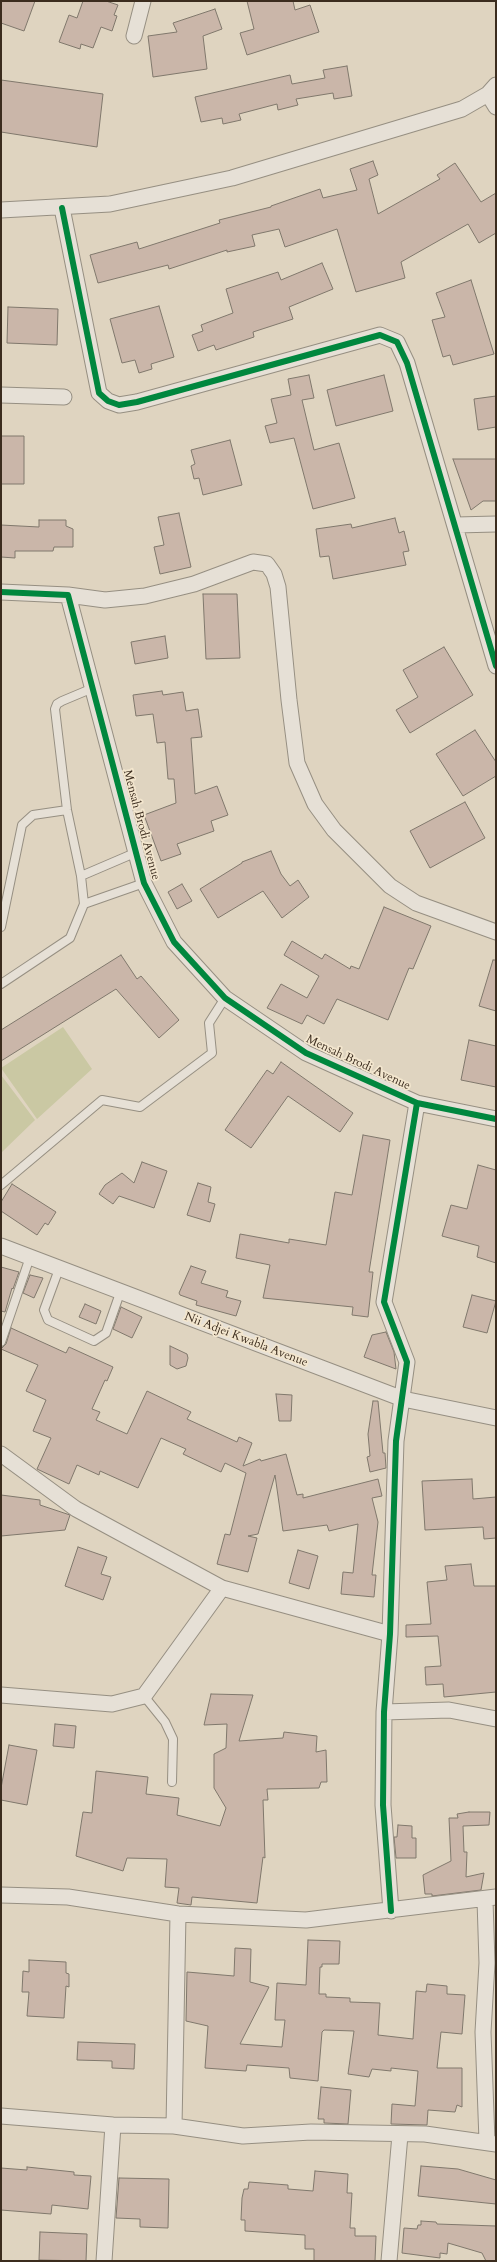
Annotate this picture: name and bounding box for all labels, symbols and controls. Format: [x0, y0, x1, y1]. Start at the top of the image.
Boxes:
street label: Mensah Brodi Avenue [119, 768, 163, 882]
street label: Mensah Brodi Avenue [304, 1032, 412, 1094]
street label: Nii Adjei Kwabla Avenue [182, 1310, 310, 1370]

